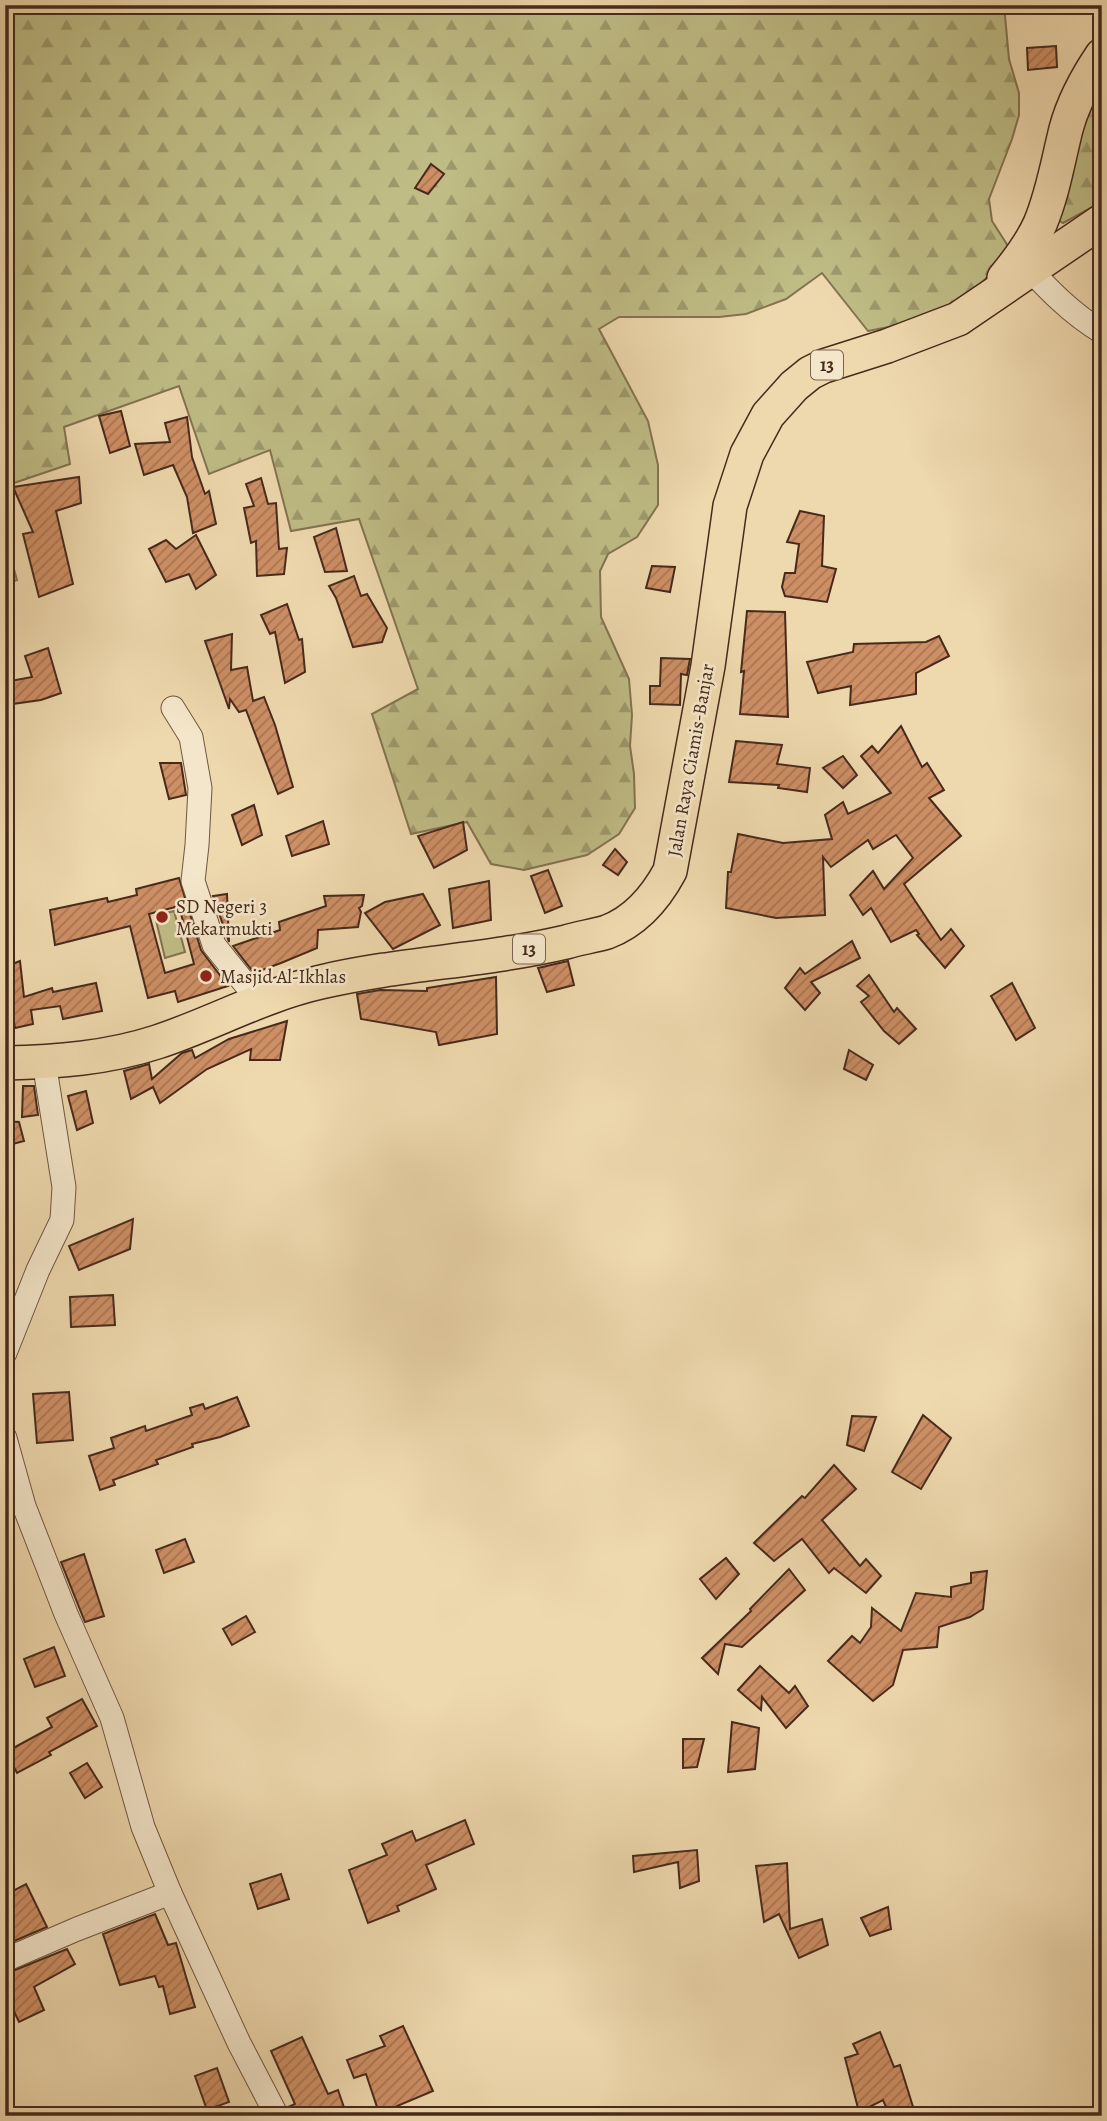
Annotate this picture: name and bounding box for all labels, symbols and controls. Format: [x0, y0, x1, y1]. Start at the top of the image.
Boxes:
road number: 13 [811, 351, 843, 380]
street label: Jalan Raya Ciamis-Banjar [661, 662, 721, 859]
place label: SD Negeri 3 Mekarmukti [176, 894, 273, 942]
marker: SD Negeri 3 Mekarmukti [154, 909, 170, 925]
road number: 13 [513, 934, 545, 964]
place label: Masjid Al-Ikhlas [220, 964, 346, 990]
marker: Masjid Al-Ikhlas [198, 968, 214, 984]

